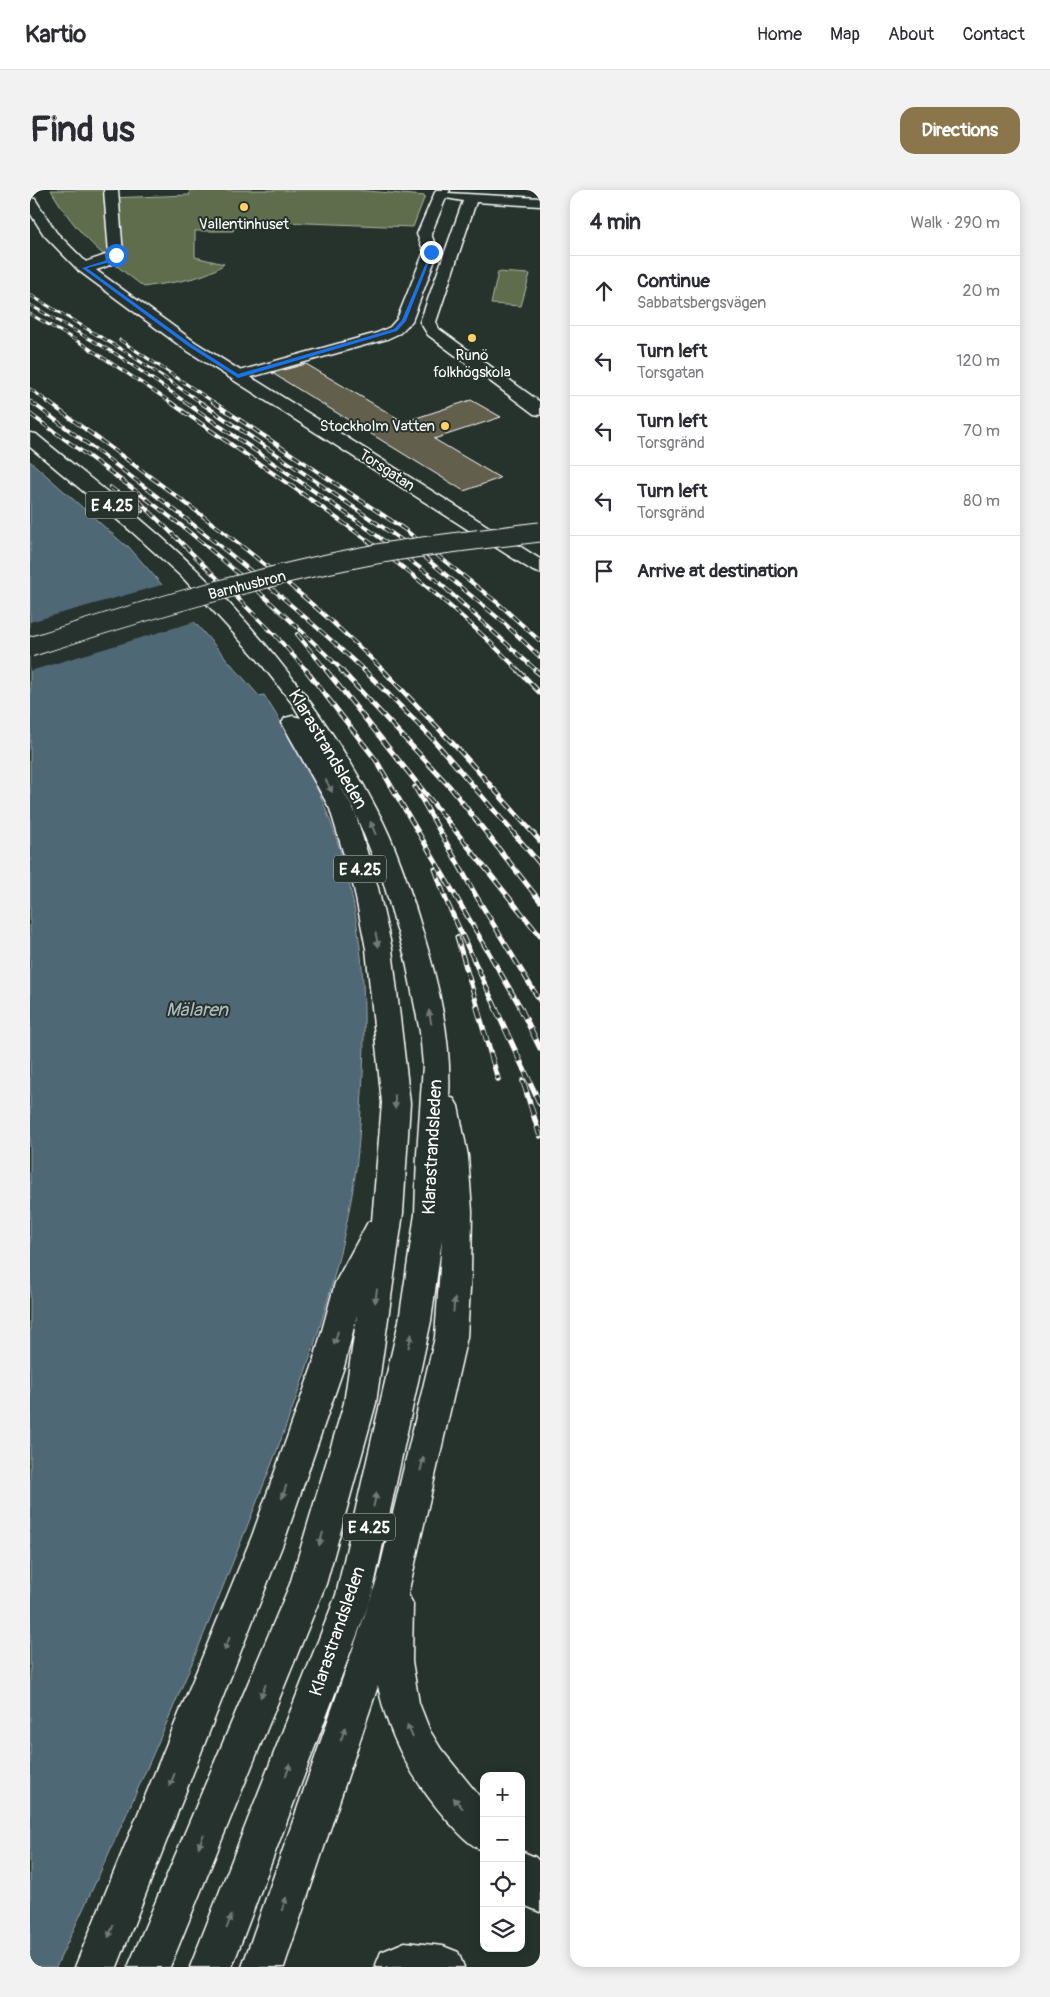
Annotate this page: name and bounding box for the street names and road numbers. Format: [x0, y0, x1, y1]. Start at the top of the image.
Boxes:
street label: Torsgatan [355, 445, 418, 496]
road number: E 4.25 [86, 492, 138, 518]
street label: Barnhusbron [206, 567, 288, 604]
street label: Klarastrandsleden [283, 685, 372, 813]
road number: E 4.25 [334, 856, 386, 882]
street label: Klarastrandsleden [417, 1079, 448, 1215]
road number: E 4.25 [343, 1514, 395, 1540]
street label: Klarastrandsleden [304, 1563, 370, 1699]

